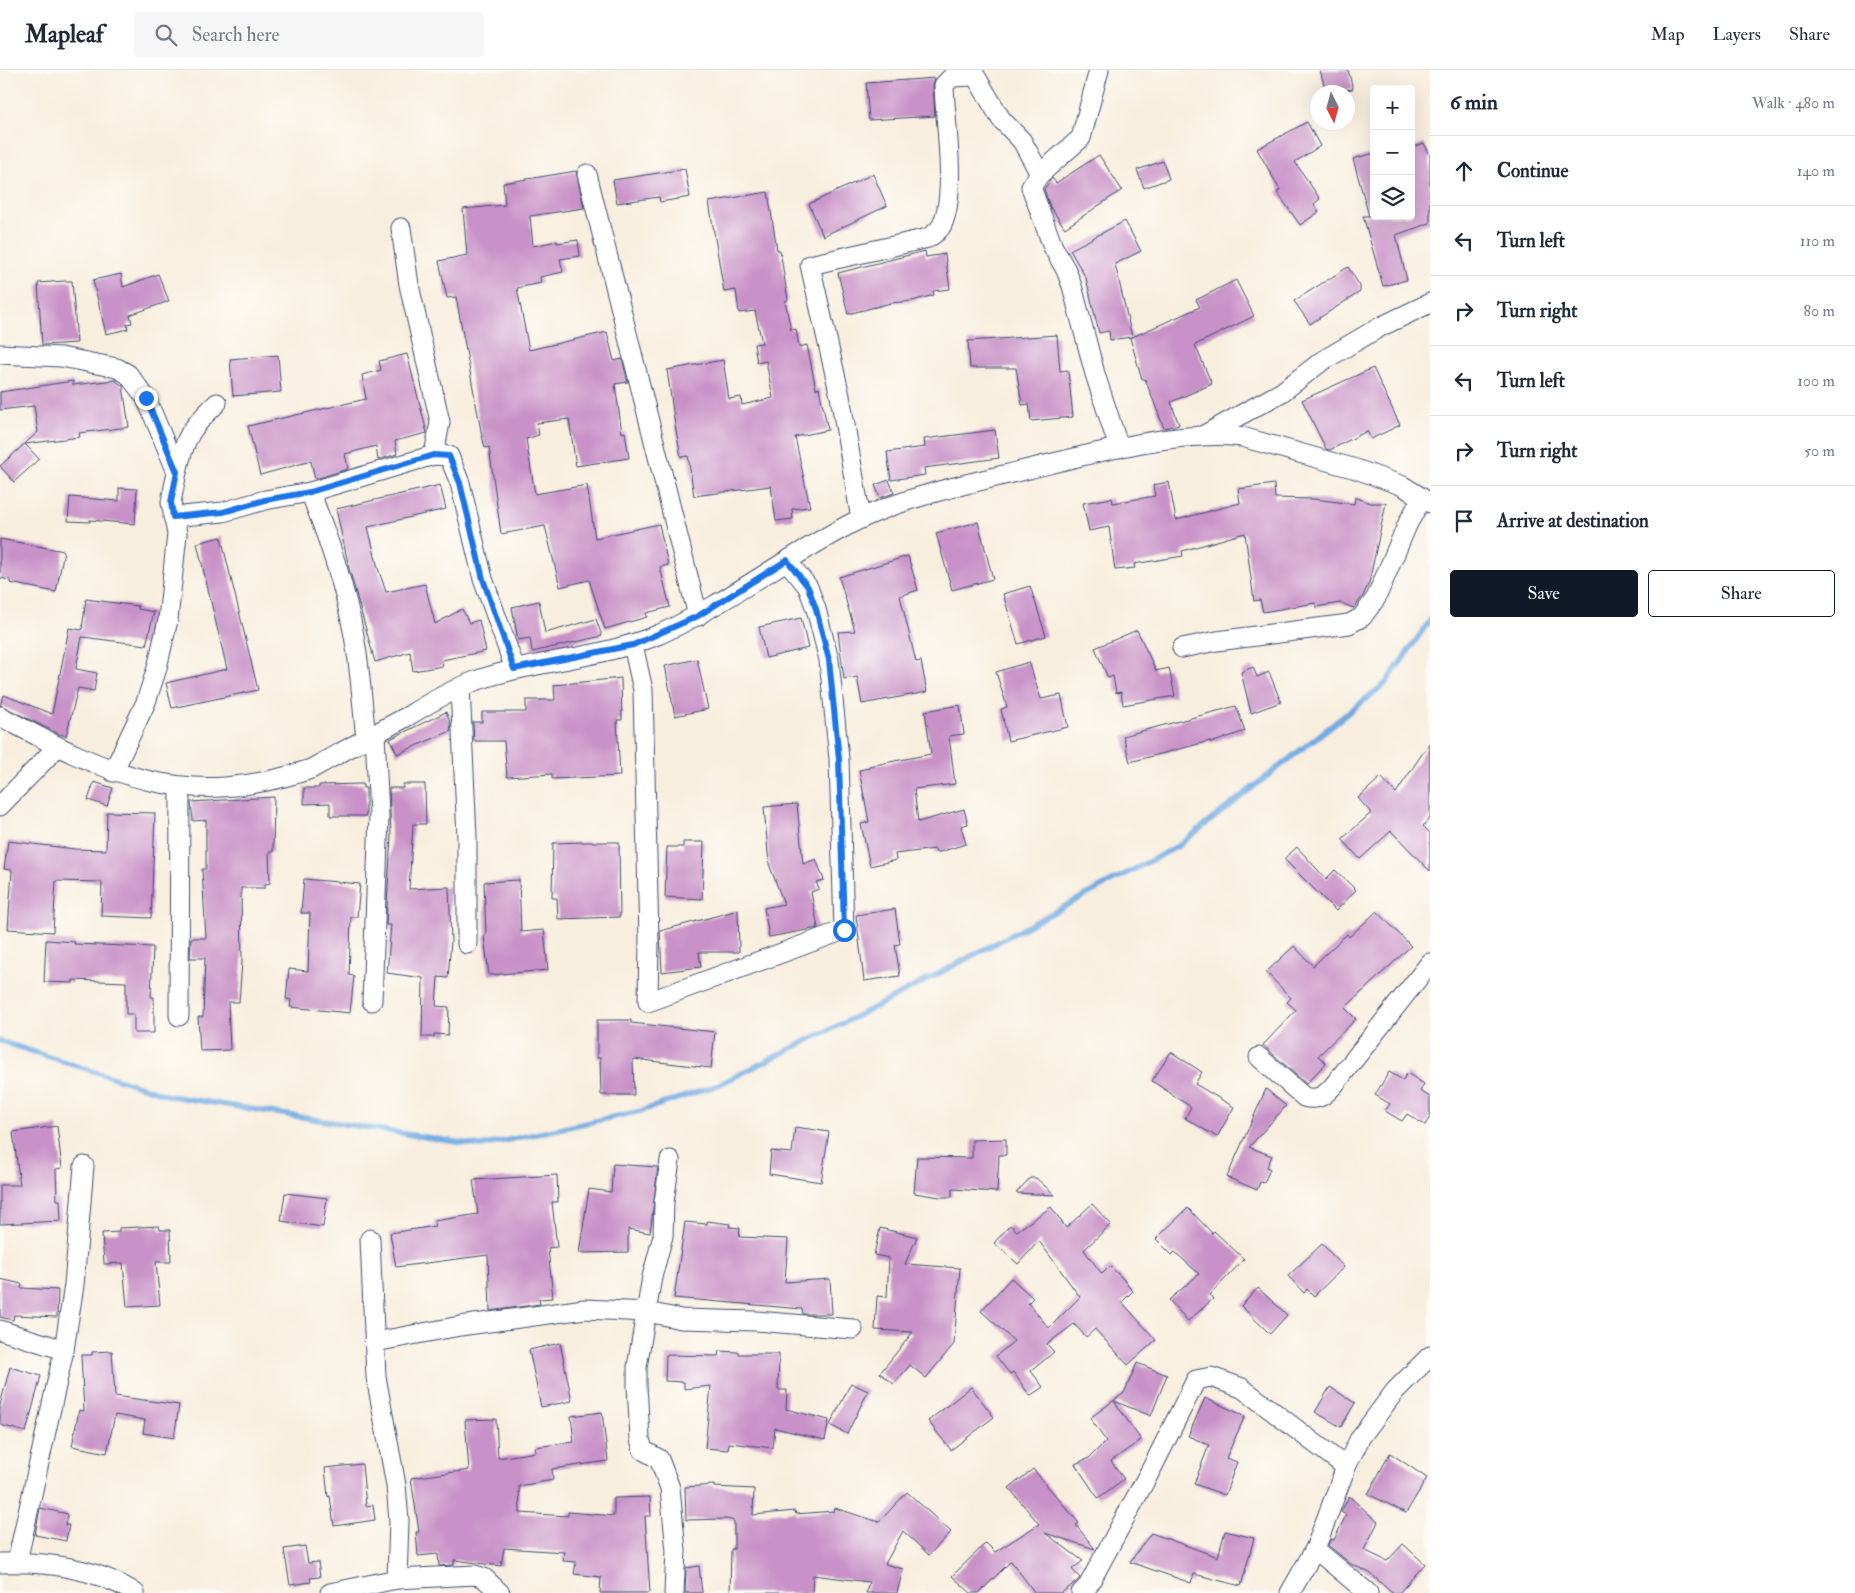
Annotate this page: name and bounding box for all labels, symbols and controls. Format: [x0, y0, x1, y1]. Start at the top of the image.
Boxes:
search box [134, 12, 484, 57]
text: Mapleaf [25, 19, 104, 50]
icon: search [152, 21, 180, 49]
text: Search here [192, 23, 279, 47]
text: Map [1651, 23, 1685, 46]
text: Layers [1713, 23, 1761, 46]
text: Share [1789, 23, 1830, 46]
north arrow [1310, 85, 1355, 130]
map controls [1370, 85, 1415, 220]
button: + [1370, 85, 1415, 130]
text: 6 min [1450, 89, 1498, 116]
text: Walk · 480 m [1752, 93, 1835, 113]
button: − [1370, 130, 1415, 175]
icon: ahead [1450, 157, 1478, 185]
text: Continue [1497, 159, 1568, 183]
text: 140 m [1797, 161, 1835, 181]
button: layers [1370, 175, 1415, 220]
icon: left [1450, 227, 1478, 255]
text: Turn left [1497, 229, 1565, 253]
text: 110 m [1800, 231, 1835, 251]
icon: right [1450, 297, 1478, 325]
text: Turn right [1497, 299, 1577, 323]
text: 80 m [1804, 301, 1835, 321]
icon: left [1450, 367, 1478, 395]
text: Turn left [1497, 369, 1565, 393]
text: 100 m [1797, 371, 1835, 391]
route end [135, 387, 158, 410]
icon: right [1450, 437, 1478, 465]
text: Turn right [1497, 439, 1577, 463]
text: 50 m [1804, 441, 1835, 461]
icon: arrive [1450, 507, 1478, 535]
text: Arrive at destination [1497, 509, 1649, 533]
button: Save [1450, 570, 1638, 617]
button: Share [1648, 570, 1835, 617]
route start [833, 919, 856, 942]

